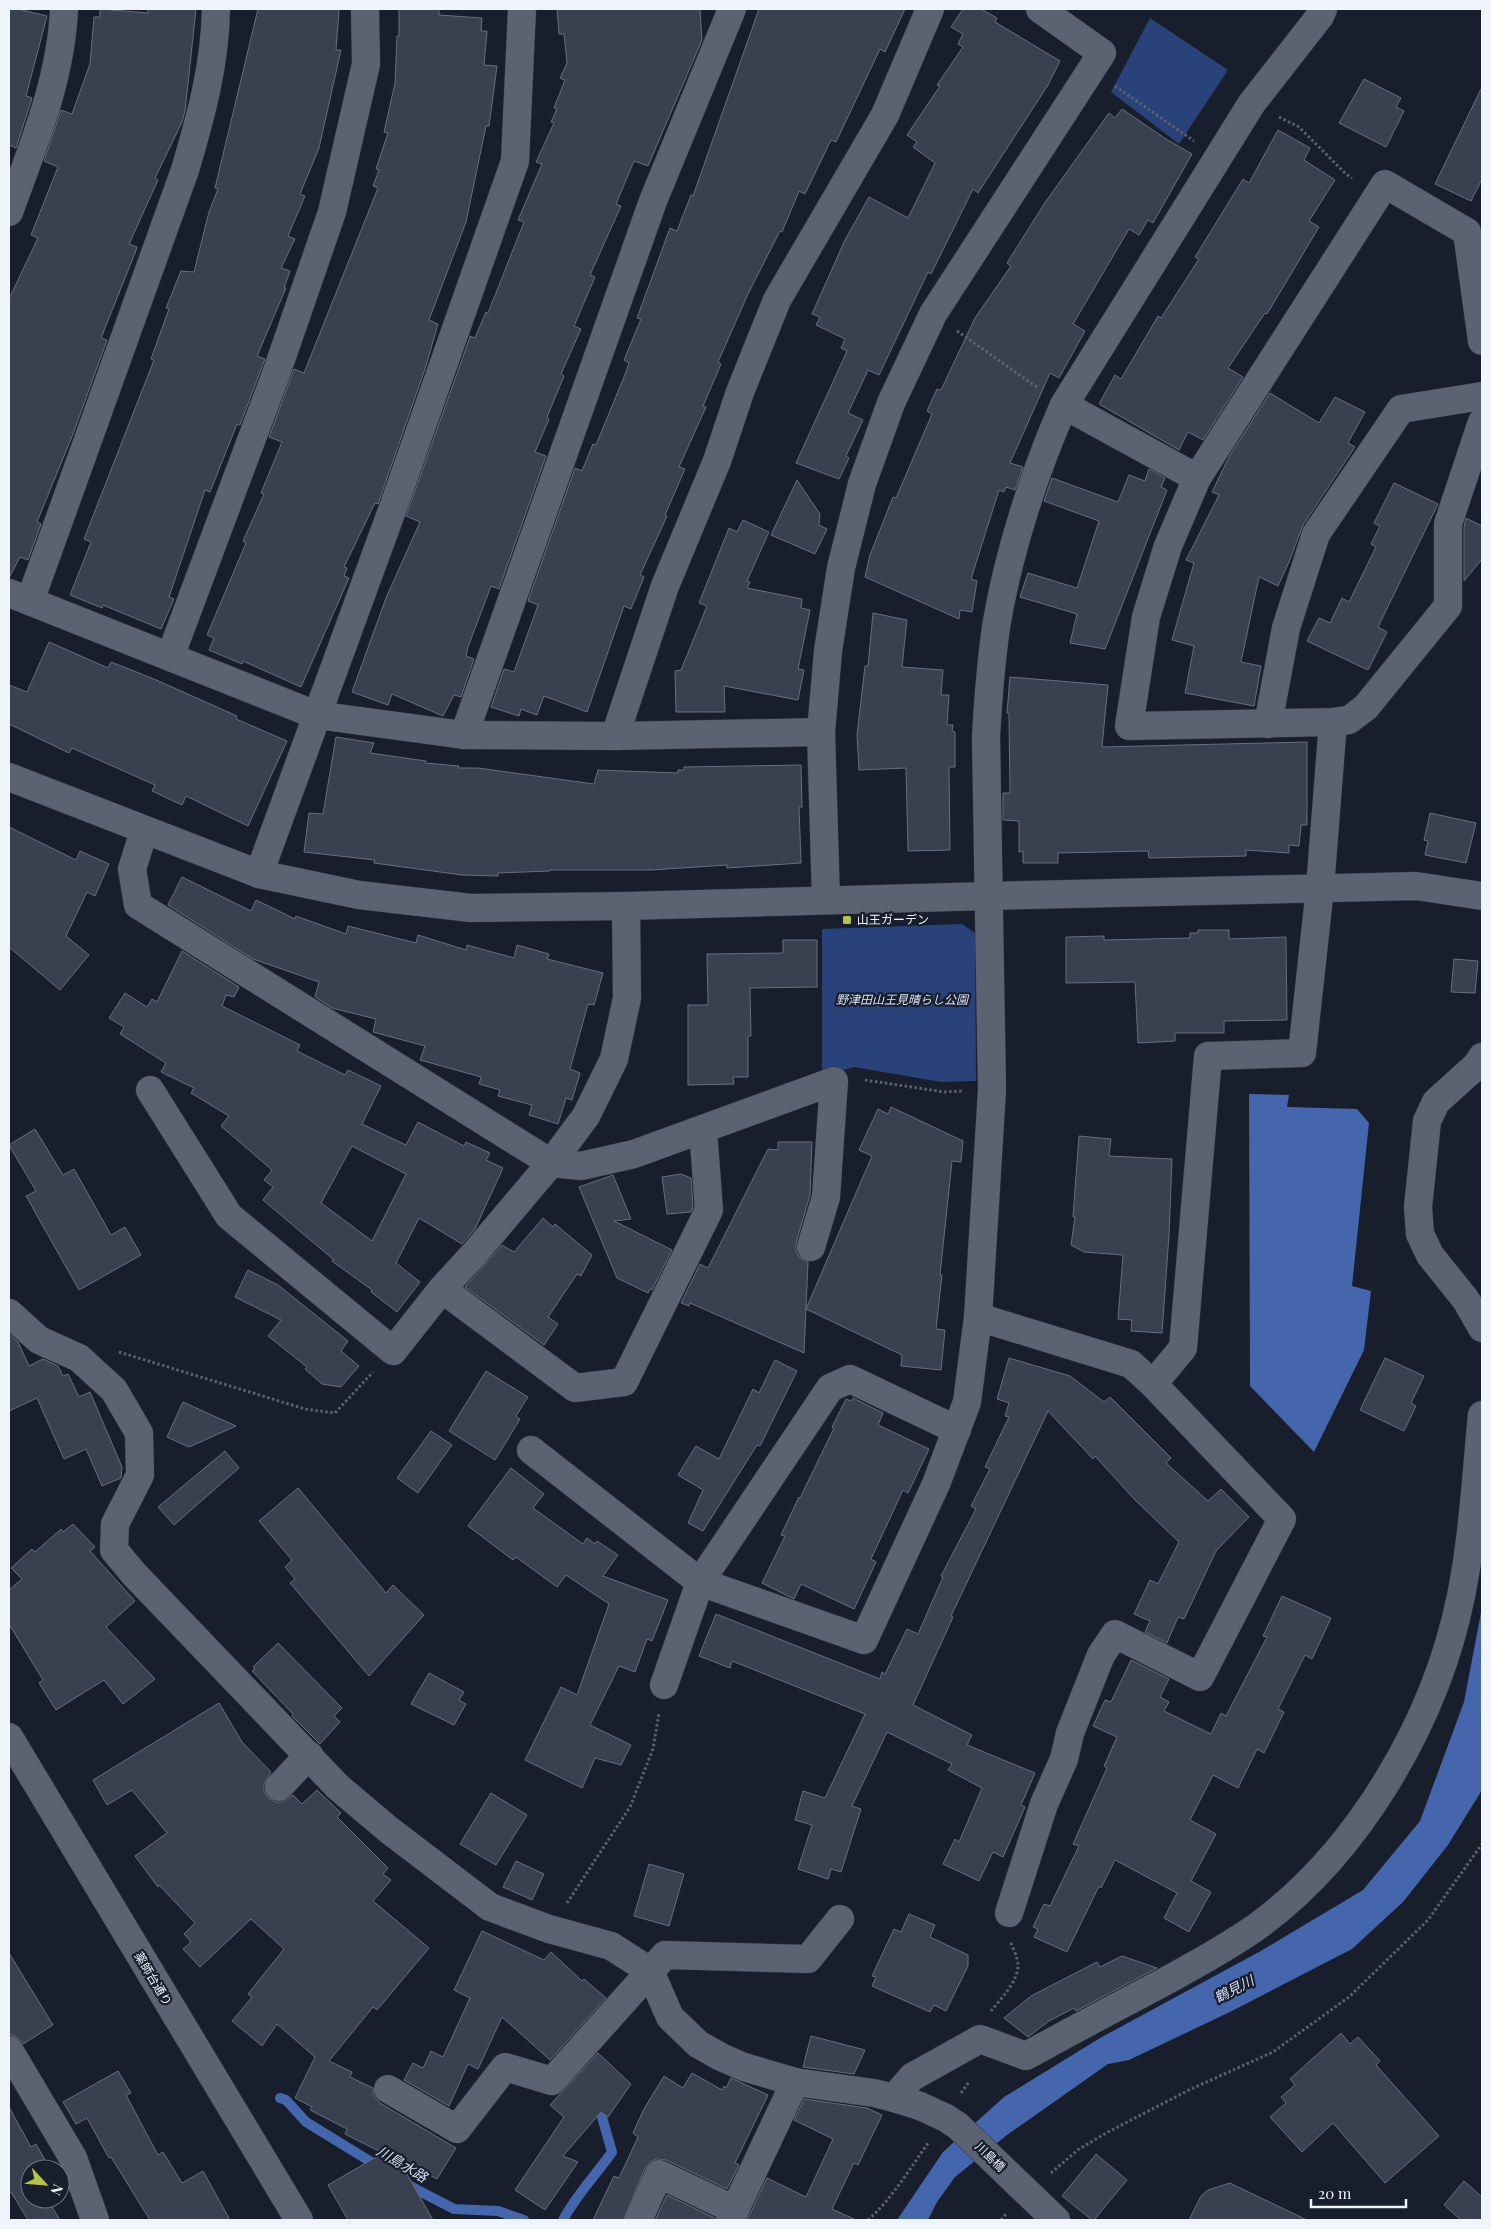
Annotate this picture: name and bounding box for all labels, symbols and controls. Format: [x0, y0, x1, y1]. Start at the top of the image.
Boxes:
place label: 山王ガーデン [857, 911, 929, 927]
marker: 山王ガーデン [841, 914, 853, 926]
park label: 野津田山王見晴らし公園 [836, 991, 970, 1007]
street label: 薬師台通り [132, 1949, 176, 2008]
water label: 鶴見川 [1211, 1970, 1259, 2007]
street label: 川島橋 [972, 2138, 1009, 2175]
water label: 川島水路 [373, 2141, 432, 2187]
north arrow [20, 2159, 70, 2209]
scale bar [1311, 2176, 1406, 2208]
text: N [46, 2181, 68, 2199]
text: 20 m [1318, 2183, 1352, 2203]

